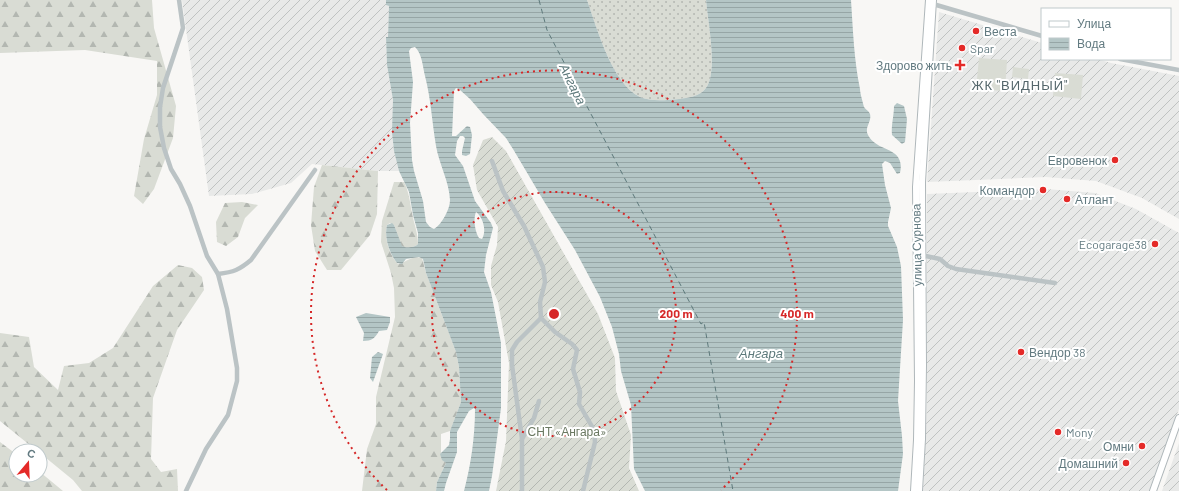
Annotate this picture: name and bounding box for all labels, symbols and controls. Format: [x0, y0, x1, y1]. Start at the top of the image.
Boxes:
legend [1041, 8, 1171, 60]
text: Улица [1077, 16, 1111, 31]
place label: Веста [984, 24, 1017, 38]
marker: Веста [971, 26, 981, 36]
text: Вода [1077, 36, 1105, 51]
place label: Spar [970, 41, 995, 55]
marker: Spar [957, 43, 967, 53]
place label: Здорово жить [876, 58, 952, 73]
water label: Ангара [556, 60, 590, 107]
marker: Здорово жить [955, 60, 965, 70]
district label: ЖК "ВИДНЫЙ" [971, 77, 1069, 93]
place label: Евровенок [1048, 153, 1108, 168]
marker: Евровенок [1110, 155, 1120, 165]
place label: Командор [979, 183, 1035, 198]
marker: Командор [1038, 185, 1048, 195]
place label: Атлант [1075, 192, 1114, 206]
marker: Атлант [1062, 194, 1072, 204]
street label: улица Сурнова [908, 203, 925, 287]
place label: Ecogarage38 [1079, 237, 1147, 251]
marker: Ecogarage38 [1150, 239, 1160, 249]
text: 200 m [660, 306, 692, 320]
text: 400 m [780, 306, 814, 320]
centre of rings [547, 307, 561, 321]
water label: Ангара [738, 345, 783, 361]
place label: Вендор 38 [1029, 345, 1086, 360]
marker: Вендор 38 [1016, 347, 1026, 357]
park label: СНТ «Ангара» [528, 424, 606, 439]
place label: Mony [1066, 425, 1093, 439]
marker: Mony [1053, 427, 1063, 437]
place label: Омни [1103, 439, 1134, 453]
marker: Омни [1137, 441, 1147, 451]
north arrow [8, 443, 48, 483]
text: С [26, 446, 37, 461]
place label: Домашний [1058, 456, 1118, 471]
marker: Домашний [1121, 458, 1131, 468]

